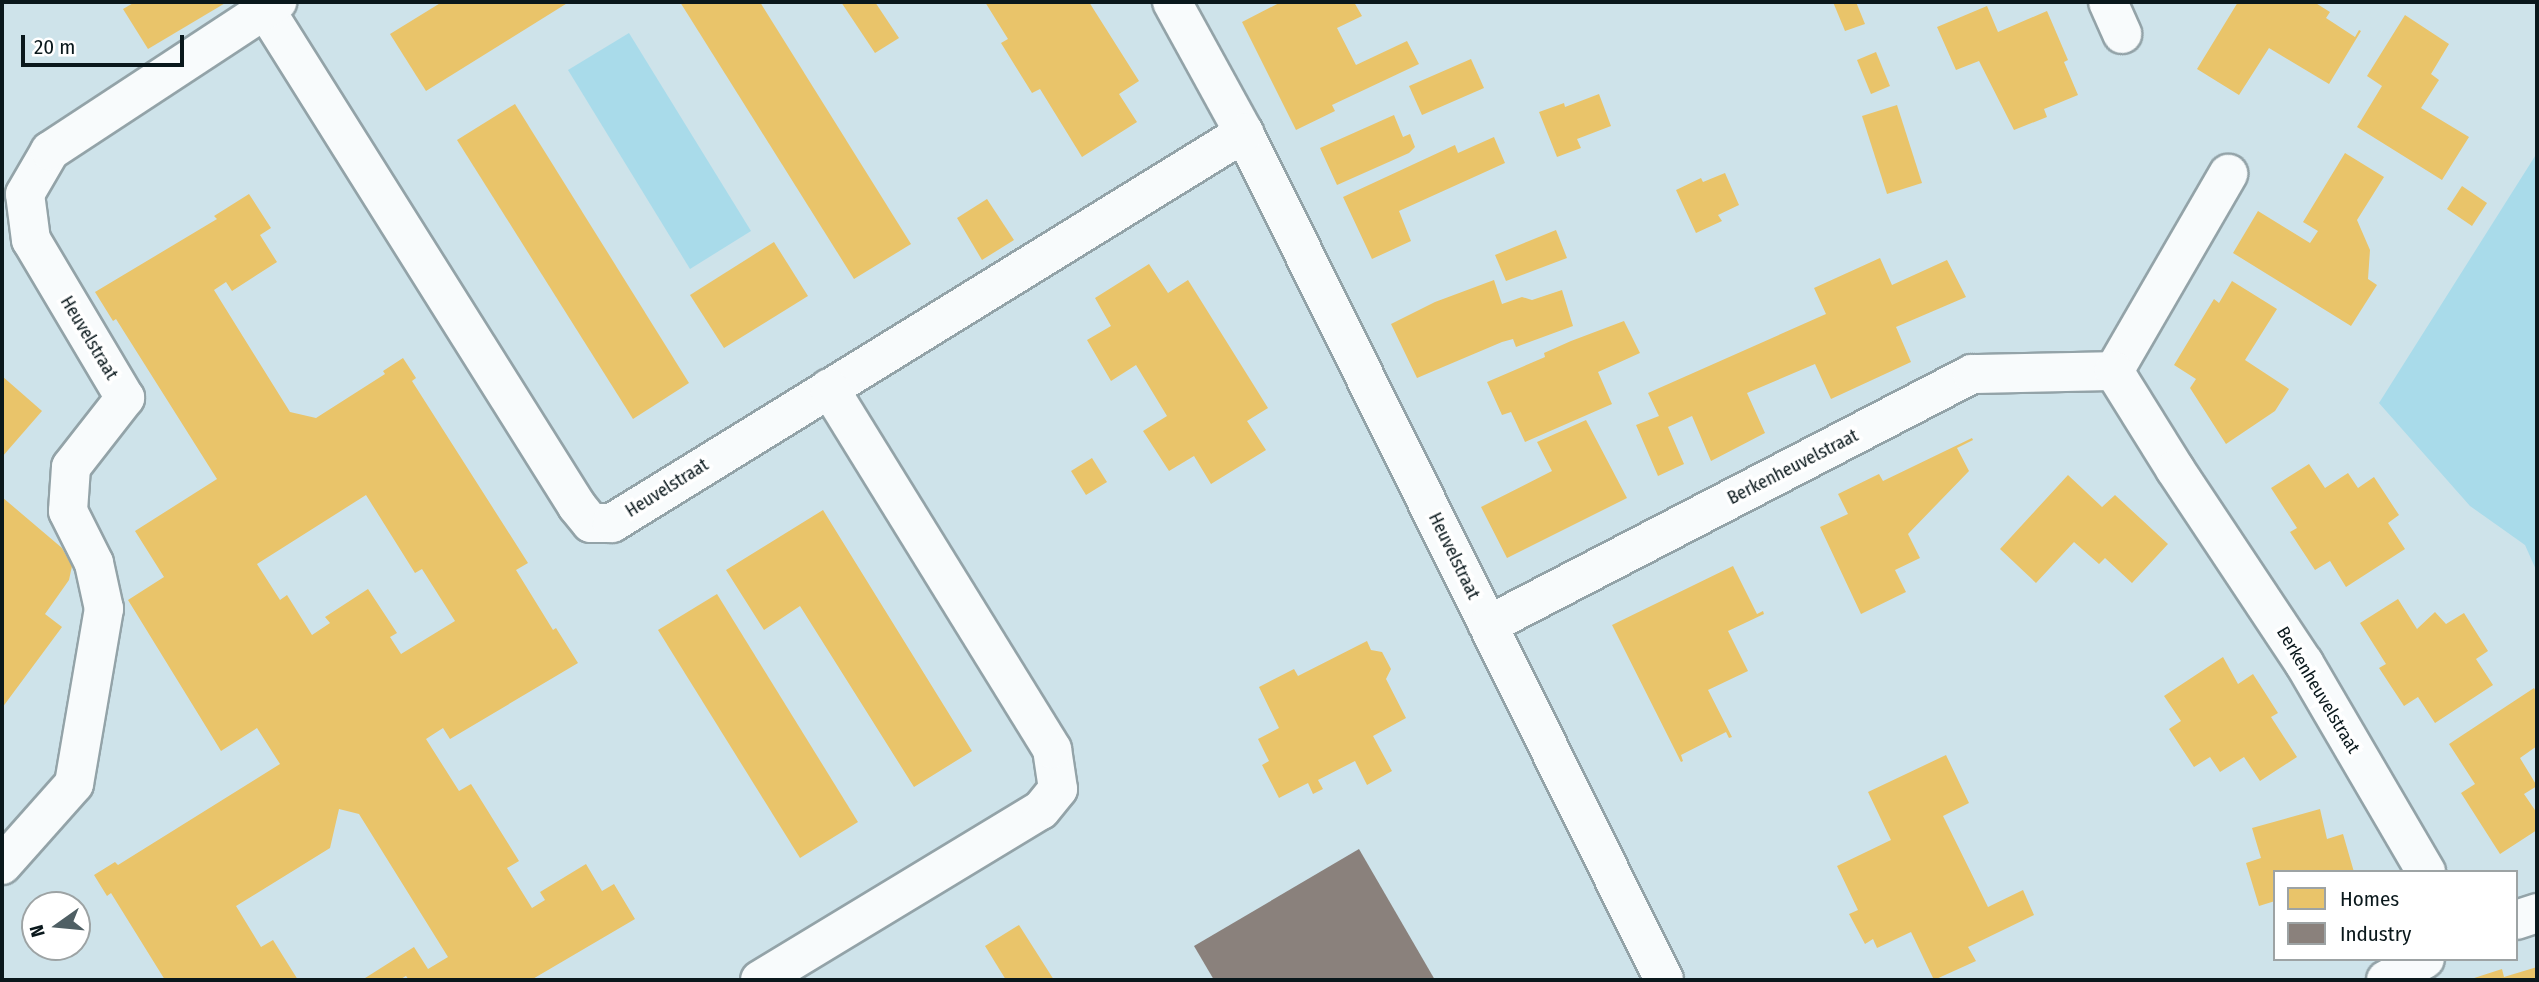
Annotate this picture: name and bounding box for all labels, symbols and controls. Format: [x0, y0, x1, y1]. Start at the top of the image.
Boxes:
scale bar [24, 21, 187, 65]
text: 20 m [34, 34, 75, 60]
street label: Heuvelstraat [56, 292, 122, 384]
street label: Berkenheuvelstraat [1724, 425, 1862, 509]
street label: Heuvelstraat [622, 454, 712, 522]
street label: Heuvelstraat [1424, 509, 1484, 603]
street label: Berkenheuvelstraat [2272, 623, 2364, 757]
legend [2273, 870, 2518, 961]
text: Homes [2340, 886, 2399, 912]
north arrow [21, 891, 91, 961]
text: Industry [2340, 921, 2411, 947]
text: N [25, 923, 50, 940]

